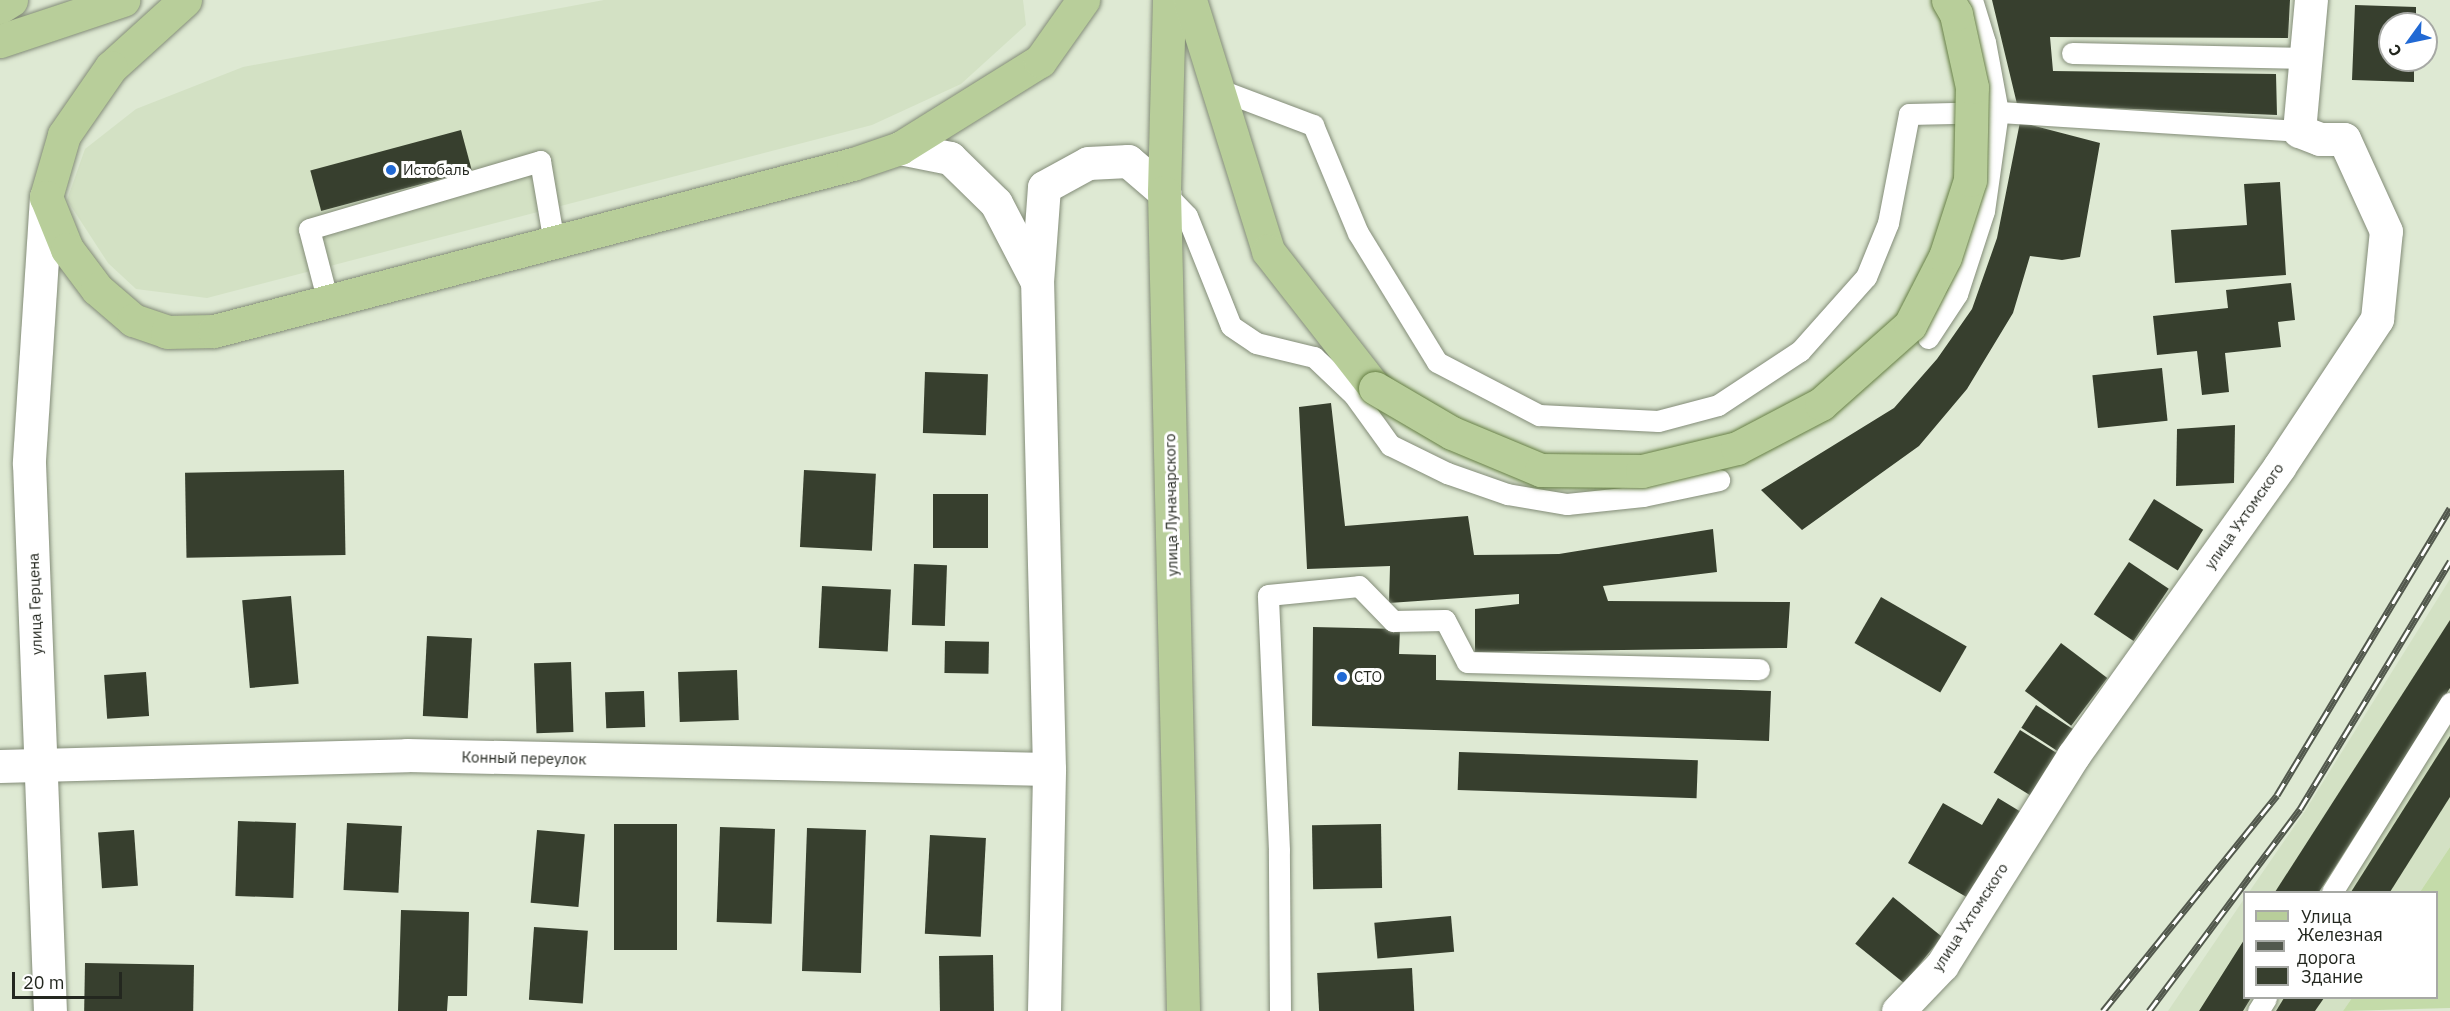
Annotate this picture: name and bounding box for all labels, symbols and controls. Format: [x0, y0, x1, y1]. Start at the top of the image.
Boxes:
north arrow [2378, 12, 2438, 72]
text: С [2383, 41, 2406, 61]
place label: Истобаль [403, 161, 469, 179]
marker: Истобаль [384, 163, 398, 177]
street label: улица Луначарского [1161, 433, 1181, 577]
street label: улица Ухтомского [2201, 459, 2287, 573]
street label: улица Герцена [24, 553, 46, 655]
place label: СТО [1354, 668, 1382, 686]
marker: СТО [1335, 670, 1349, 684]
street label: Конный переулок [461, 748, 587, 768]
street label: улица Ухтомского [1928, 859, 2012, 975]
legend [2243, 891, 2438, 999]
text: Улица [2301, 905, 2352, 928]
text: Железная дорога [2297, 923, 2383, 969]
scale bar [15, 960, 124, 998]
text: Здание [2301, 965, 2363, 988]
text: 20 m [23, 971, 65, 994]

